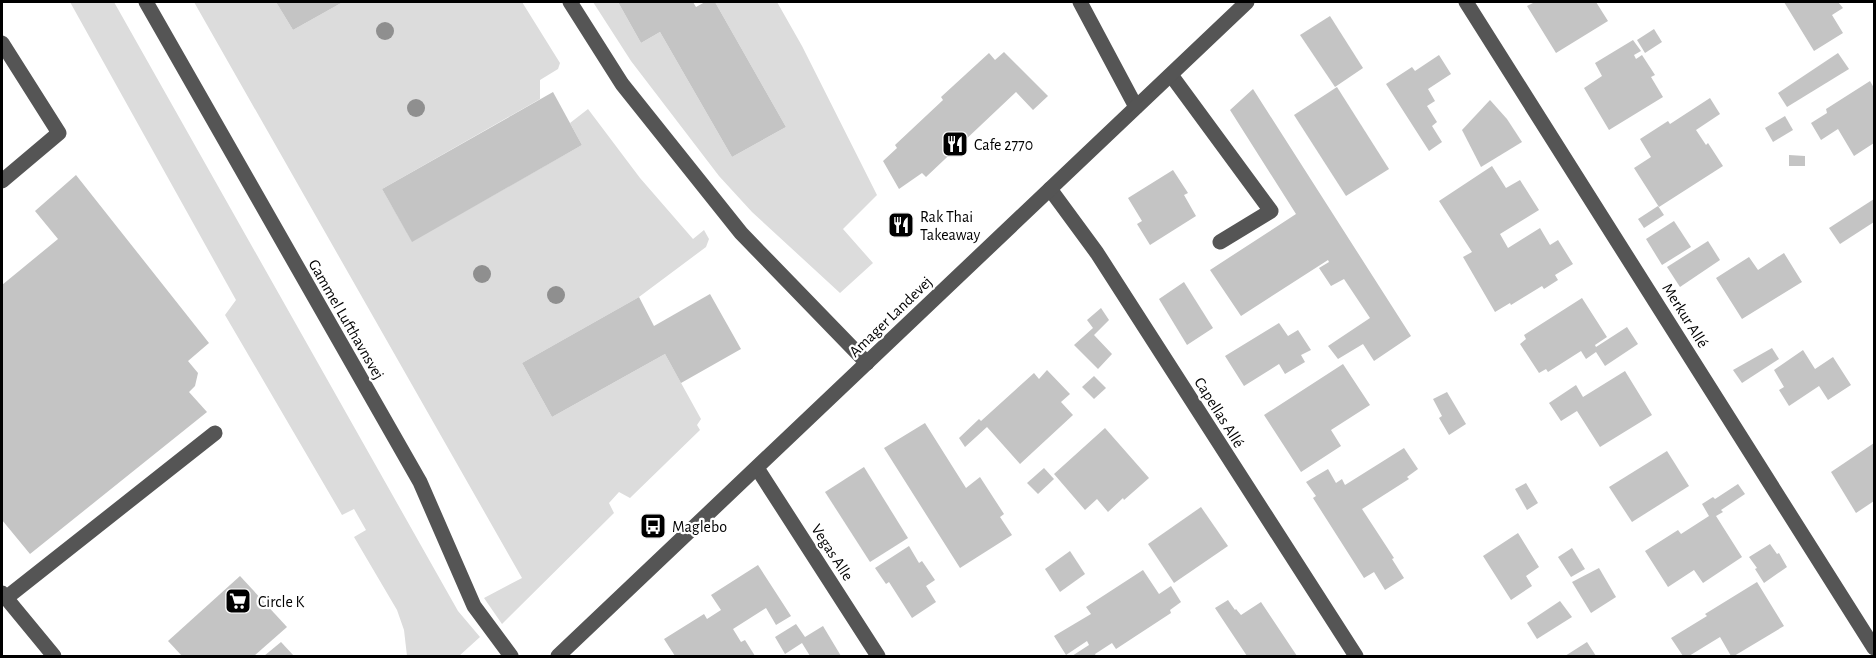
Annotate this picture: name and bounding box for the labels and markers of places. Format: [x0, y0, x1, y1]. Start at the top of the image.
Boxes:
restaurant icon: Cafe 2770 [940, 129, 970, 159]
place label: Cafe 2770 [974, 137, 1033, 153]
place label: Rak Thai Takeaway [920, 209, 980, 244]
restaurant icon: Rak Thai Takeaway [886, 210, 916, 240]
bus stop icon: Maglebo [638, 511, 668, 541]
place label: Maglebo [672, 519, 727, 535]
supermarket icon: Circle K [223, 586, 253, 616]
place label: Circle K [258, 594, 304, 610]

